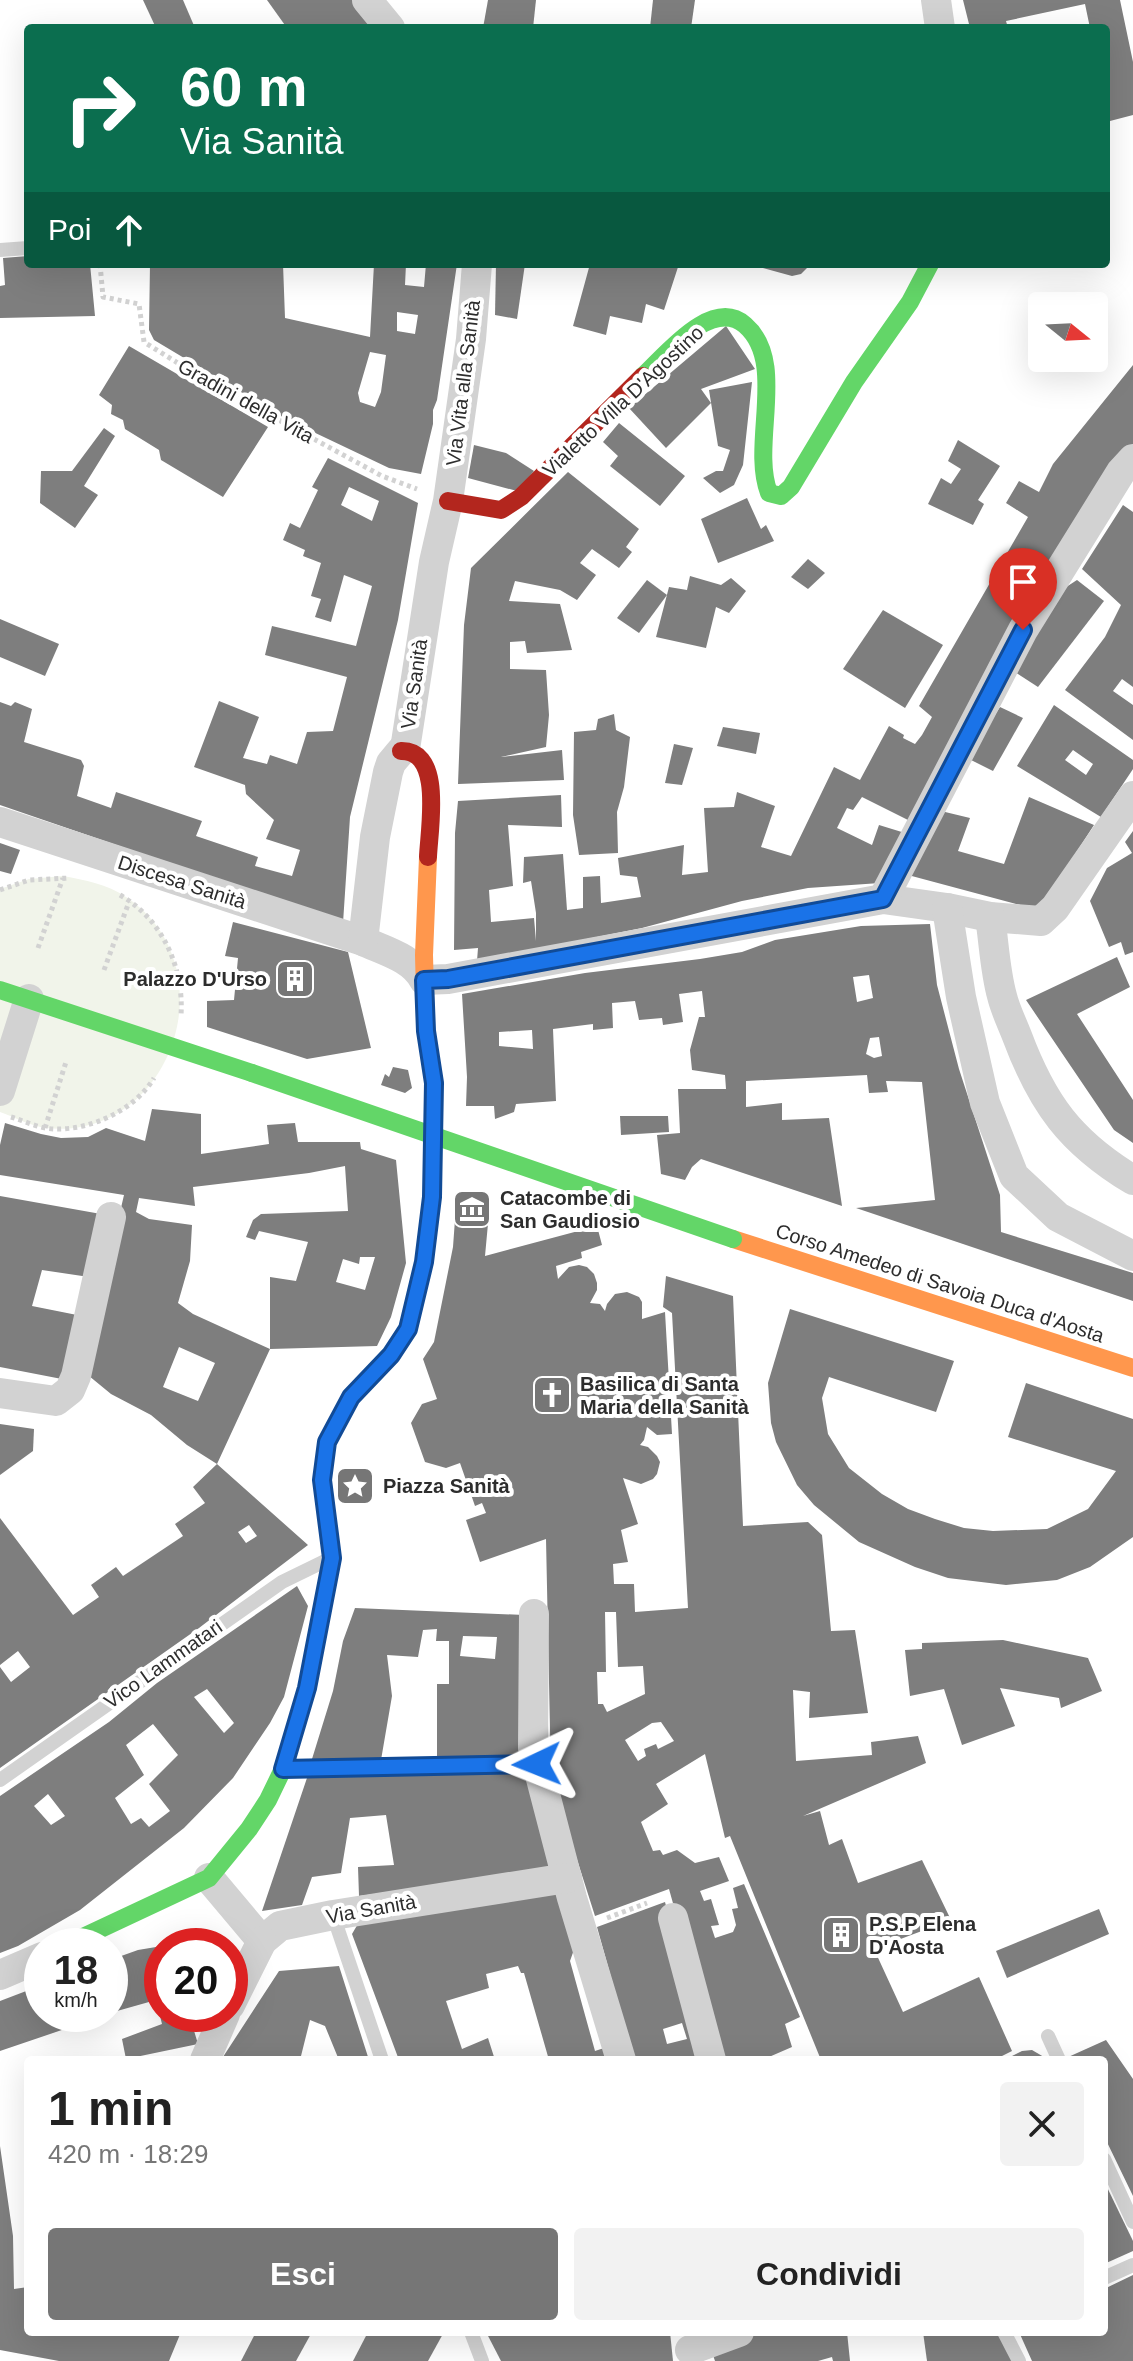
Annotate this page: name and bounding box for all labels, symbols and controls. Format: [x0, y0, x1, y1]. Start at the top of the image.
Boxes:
text: 60 m [180, 55, 308, 118]
icon: right [48, 56, 152, 160]
text: Via Sanità [180, 121, 343, 162]
icon: ahead [107, 208, 151, 252]
text: Poi [48, 213, 91, 246]
north arrow [1028, 292, 1108, 372]
map controls [1028, 292, 1108, 372]
street label: Via Vita alla Sanità [442, 298, 484, 467]
street label: Vialetto Villa D'Agostino [538, 321, 708, 481]
street label: Gradini della Vita [174, 355, 319, 448]
pin [989, 548, 1057, 630]
icon: arrive [1001, 560, 1045, 604]
street label: Via Sanità [397, 637, 431, 730]
street label: Discesa Sanità [115, 851, 250, 913]
building icon: Palazzo D'Urso [274, 958, 316, 1000]
place label: Palazzo D'Urso [123, 968, 267, 990]
place label: Catacombe di San Gaudiosio [500, 1187, 640, 1232]
museum icon: Catacombe di San Gaudiosio [451, 1188, 493, 1230]
street label: Corso Amedeo di Savoia Duca d'Aosta [773, 1219, 1108, 1347]
place label: Basilica di Santa Maria della Sanità [580, 1373, 750, 1418]
church icon: Basilica di Santa Maria della Sanità [531, 1374, 573, 1416]
place icon: Piazza Sanità [334, 1465, 376, 1507]
place label: Piazza Sanità [383, 1475, 511, 1497]
street label: Vico Lammatari [100, 1615, 226, 1713]
position arrow [495, 1722, 579, 1806]
street label: Via Sanità [324, 1890, 418, 1928]
place label: P.S.P Elena D'Aosta [869, 1913, 977, 1958]
building icon: P.S.P Elena D'Aosta [820, 1914, 862, 1956]
speed limit sign: 20 [144, 1928, 248, 2032]
text: 18 [54, 1948, 98, 1992]
text: km/h [54, 1989, 98, 2011]
text: 1 min [48, 2082, 173, 2135]
button: close [1000, 2082, 1084, 2166]
text: 420 m · 18:29 [48, 2139, 208, 2169]
button: Esci [48, 2228, 558, 2320]
button: Condividi [574, 2228, 1084, 2320]

